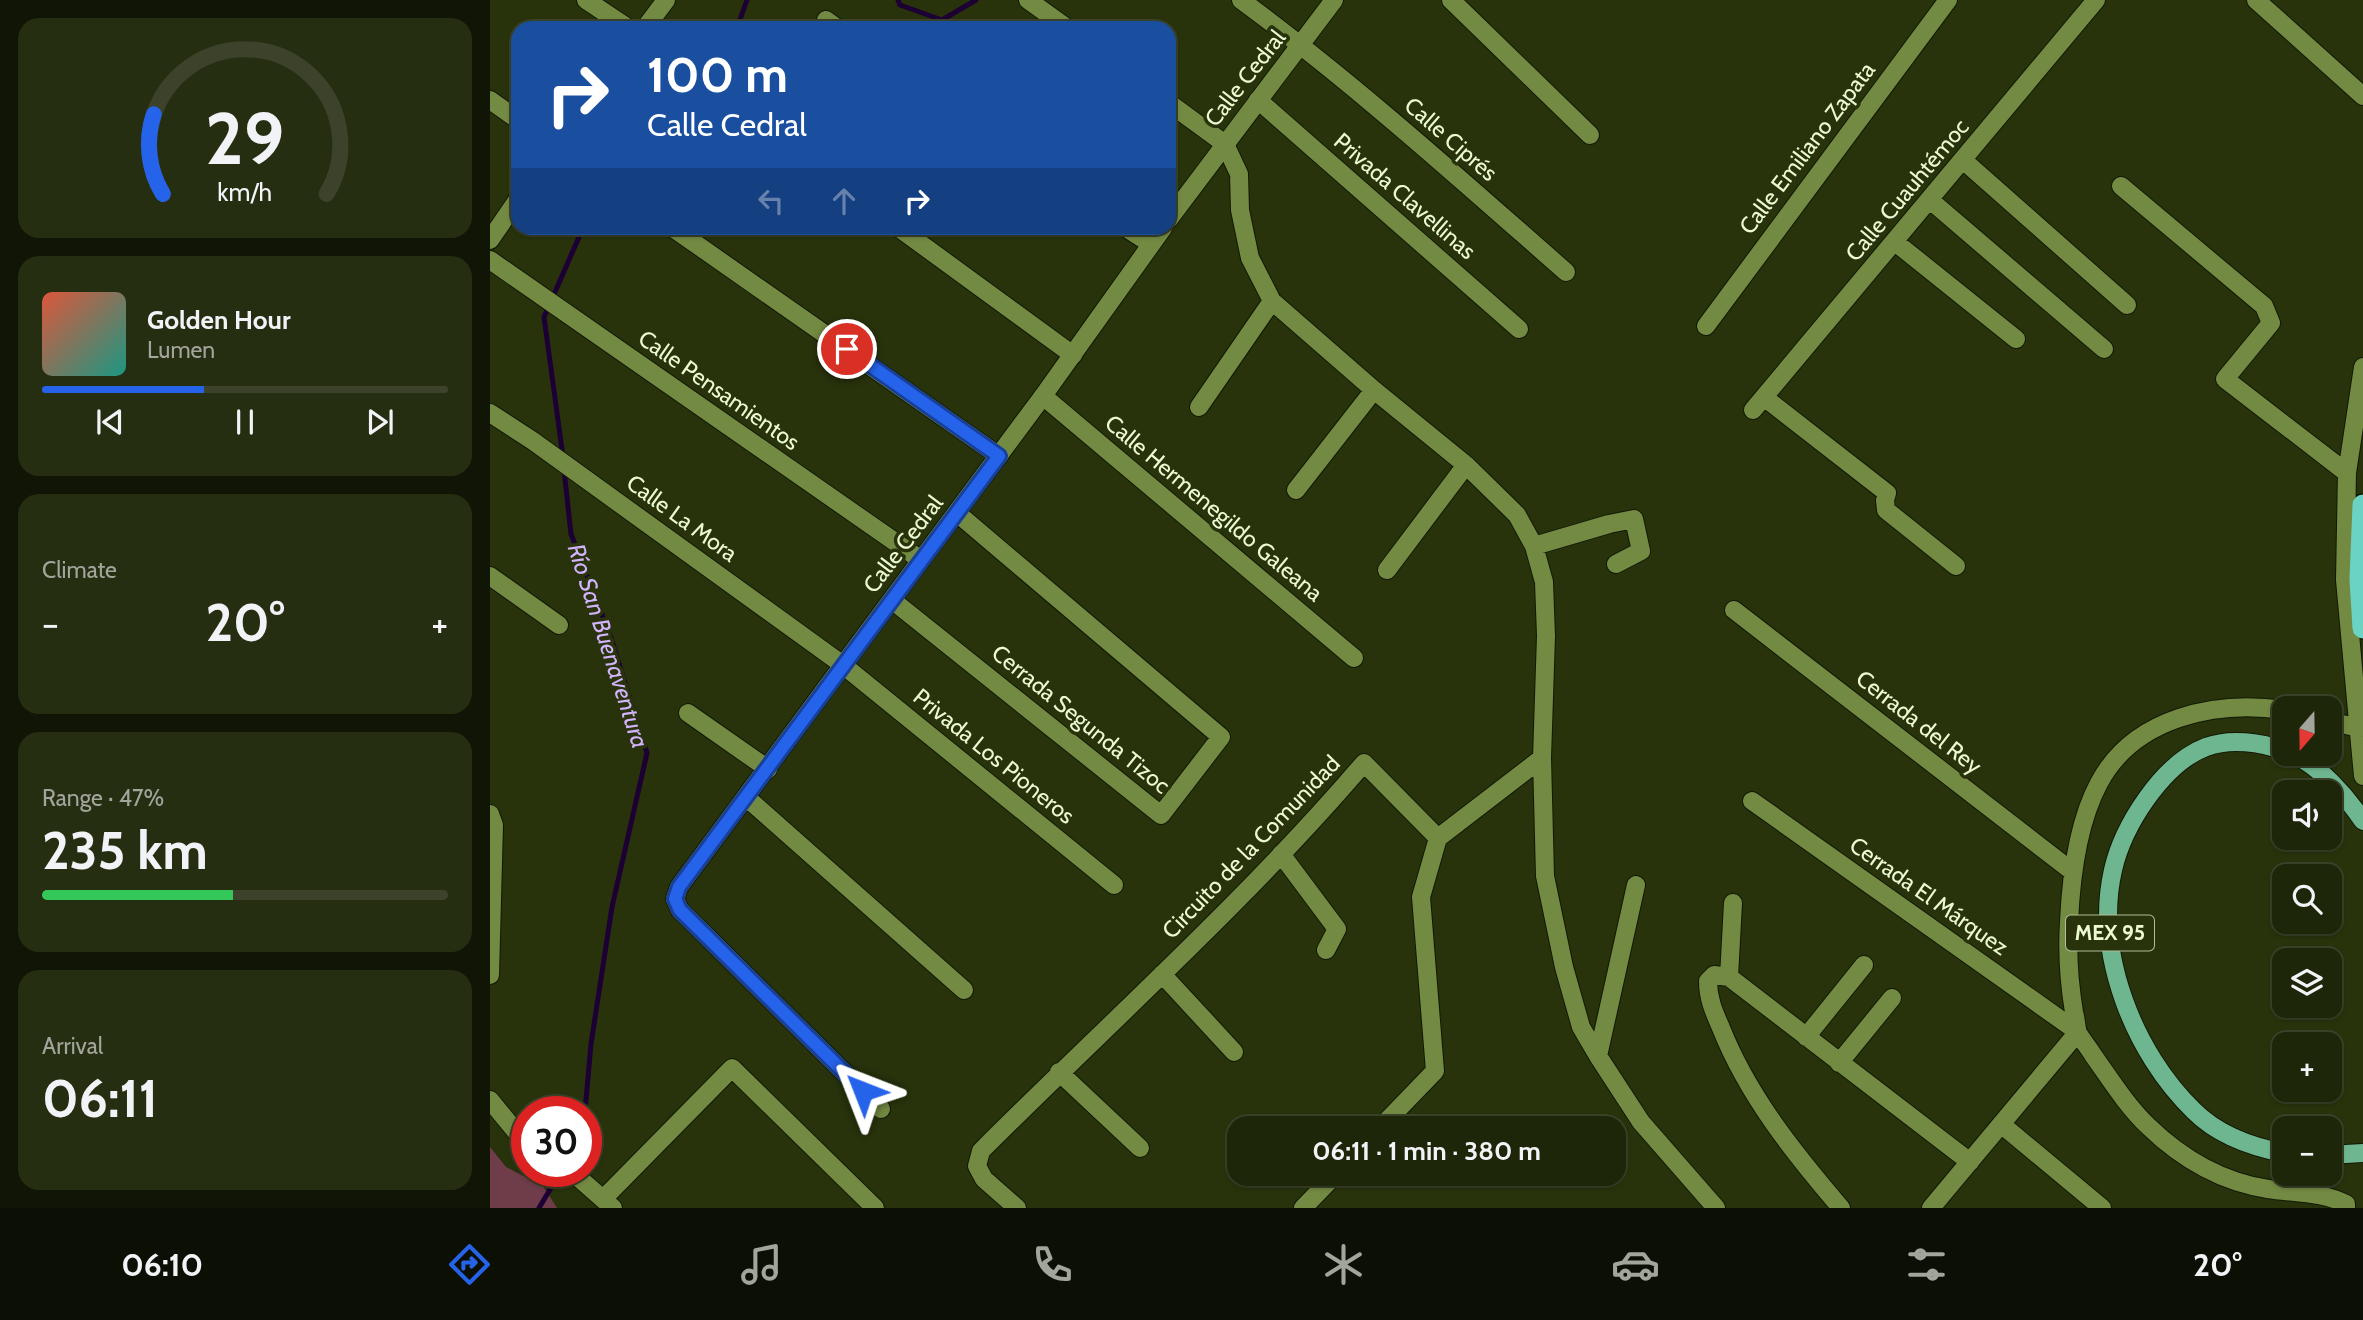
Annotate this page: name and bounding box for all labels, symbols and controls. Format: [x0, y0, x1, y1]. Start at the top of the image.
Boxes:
street label: Calle Cedral [1199, 24, 1292, 132]
text: 100 m [647, 45, 788, 104]
icon: right [532, 49, 623, 140]
street label: Calle Emiliano Zapata [1733, 56, 1881, 240]
street label: Calle Ciprés [1399, 91, 1503, 187]
text: 29 [205, 94, 285, 182]
text: Calle Cedral [647, 105, 807, 144]
street label: Calle Cuauhtémoc [1839, 113, 1975, 267]
street label: Privada Clavellinas [1328, 127, 1482, 265]
text: km/h [218, 177, 272, 207]
icon: left [752, 182, 790, 220]
icon: ahead [825, 182, 863, 220]
icon: right [898, 182, 936, 220]
text: Golden Hour [147, 304, 290, 336]
pin [817, 319, 877, 379]
street label: Calle Pensamientos [633, 324, 805, 456]
icon: arrive [828, 330, 866, 368]
text: Lumen [147, 336, 215, 364]
icon: previous [91, 403, 129, 441]
icon: pause [226, 403, 264, 441]
icon: next [361, 403, 399, 441]
street label: Calle Hermenegildo Galeana [1099, 409, 1329, 607]
street label: Calle La Mora [621, 469, 743, 567]
street label: Calle Cedral [857, 489, 949, 598]
water label: Río San Buenaventura [562, 540, 655, 752]
text: Climate [42, 556, 117, 584]
text: 20° [205, 591, 285, 654]
text: − [42, 600, 59, 647]
text: + [431, 600, 448, 647]
street label: Cerrada Segunda Tizoc [986, 639, 1176, 799]
street label: Cerrada del Rey [1851, 664, 1988, 780]
street label: Privada Los Pioneros [908, 682, 1080, 830]
north arrow [2272, 696, 2342, 766]
map controls [2272, 696, 2342, 1186]
street label: Circuito de la Comunidad [1156, 750, 1346, 944]
button: sound [2272, 780, 2342, 850]
text: Range · 47% [42, 784, 164, 812]
text: 235 km [42, 819, 208, 882]
street label: Cerrada El Márquez [1844, 831, 2014, 961]
button: search [2272, 864, 2342, 934]
road number: MEX 95 [2066, 916, 2154, 950]
button: layers [2272, 948, 2342, 1018]
text: Arrival [42, 1032, 103, 1060]
button: + [2272, 1032, 2342, 1102]
position arrow [826, 1054, 900, 1128]
text: 06:11 [42, 1067, 158, 1130]
speed limit sign: 30 [511, 1096, 602, 1187]
button: − [2272, 1116, 2342, 1186]
text: 06:11 · 1 min · 380 m [1312, 1135, 1541, 1167]
icon: directions [445, 1240, 494, 1289]
icon: music [737, 1240, 786, 1289]
icon: phone [1028, 1240, 1077, 1289]
icon: climate [1319, 1240, 1368, 1289]
icon: car [1611, 1240, 1660, 1289]
icon: filters [1902, 1240, 1951, 1289]
text: 06:10 [121, 1245, 203, 1284]
text: 20° [2193, 1245, 2242, 1284]

